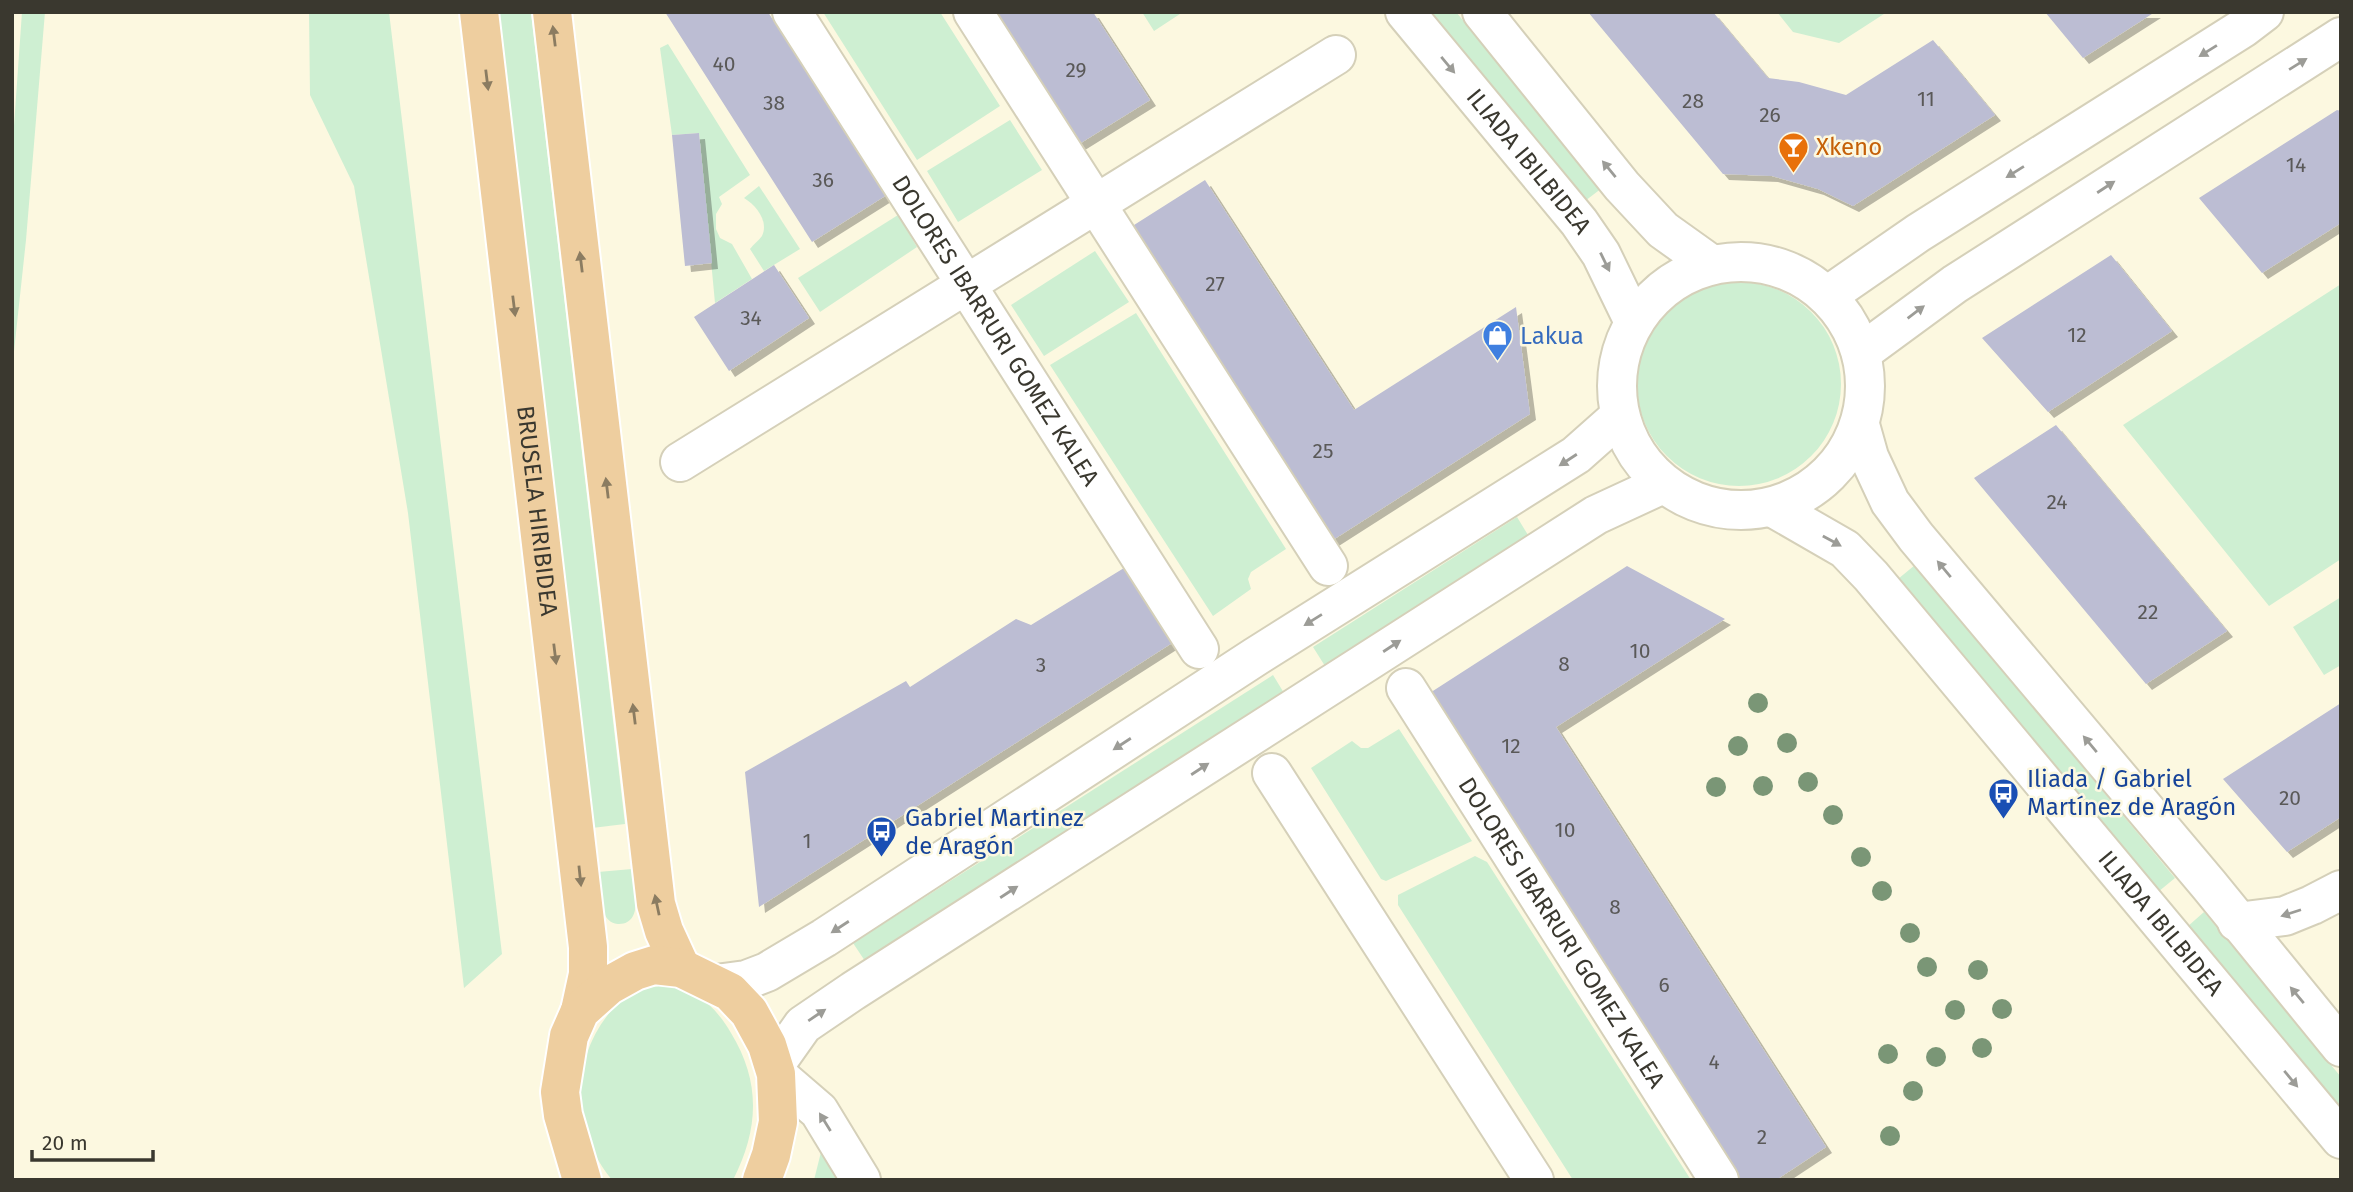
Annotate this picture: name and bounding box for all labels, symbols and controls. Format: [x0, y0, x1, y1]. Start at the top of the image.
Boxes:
one-way arrow [549, 25, 560, 47]
one-way arrow [2198, 44, 2217, 57]
house number: 40 [713, 51, 735, 77]
one-way arrow [1441, 55, 1456, 73]
house number: 29 [1065, 57, 1087, 83]
one-way arrow [2288, 58, 2307, 71]
one-way arrow [482, 69, 493, 91]
street label: ILIADA IBILBIDEA [1461, 83, 1597, 239]
house number: 11 [1917, 86, 1935, 112]
house number: 28 [1682, 88, 1704, 114]
house number: 38 [763, 90, 785, 116]
house number: 26 [1759, 102, 1781, 128]
bar icon: Xkeno [1776, 130, 1810, 174]
place label: Xkeno [1816, 133, 1882, 161]
house number: 14 [2286, 152, 2306, 178]
one-way arrow [1601, 161, 1616, 179]
one-way arrow [2006, 166, 2025, 179]
house number: 36 [812, 167, 834, 193]
street label: DOLORES IBARRURI GOMEZ KALEA [886, 170, 1105, 491]
one-way arrow [2096, 180, 2116, 193]
one-way arrow [575, 251, 586, 273]
one-way arrow [1599, 252, 1610, 272]
house number: 27 [1205, 271, 1225, 297]
one-way arrow [508, 295, 519, 317]
house number: 34 [740, 305, 762, 331]
one-way arrow [1907, 306, 1925, 320]
shop icon: Lakua [1480, 319, 1514, 363]
place label: Lakua [1520, 322, 1584, 350]
house number: 12 [2067, 322, 2087, 348]
street label: BRUSELA HIRIBIDEA [511, 404, 563, 618]
house number: 25 [1313, 438, 1333, 464]
one-way arrow [1558, 454, 1577, 467]
one-way arrow [602, 477, 613, 499]
house number: 24 [2047, 489, 2068, 515]
one-way arrow [1822, 535, 1841, 547]
one-way arrow [1936, 561, 1951, 579]
house number: 22 [2138, 599, 2158, 625]
one-way arrow [1303, 614, 1322, 627]
house number: 10 [1630, 638, 1650, 664]
one-way arrow [1382, 640, 1401, 653]
one-way arrow [549, 643, 560, 665]
house number: 8 [1558, 651, 1570, 677]
house number: 3 [1036, 652, 1046, 678]
one-way arrow [628, 703, 639, 725]
house number: 12 [1501, 733, 1521, 759]
one-way arrow [2083, 735, 2098, 752]
one-way arrow [1112, 737, 1131, 750]
one-way arrow [1191, 763, 1210, 776]
place label: Iliada / Gabriel Martínez de Aragón [2027, 765, 2236, 821]
street label: DOLORES IBARRURI GOMEZ KALEA [1453, 772, 1671, 1093]
bus stop icon: Iliada / Gabriel Martínez de Aragón [1987, 776, 2021, 820]
house number: 20 [2279, 785, 2301, 811]
place label: Gabriel Martinez de Aragón [905, 804, 1084, 860]
bus stop icon: Gabriel Martinez de Aragón [865, 815, 899, 859]
house number: 10 [1555, 817, 1575, 843]
house number: 1 [802, 828, 812, 854]
street label: ILIADA IBILBIDEA [2093, 845, 2229, 1001]
one-way arrow [574, 865, 585, 887]
one-way arrow [999, 885, 1018, 898]
one-way arrow [651, 894, 662, 916]
house number: 8 [1609, 894, 1621, 920]
one-way arrow [2280, 908, 2301, 918]
one-way arrow [830, 921, 850, 934]
house number: 6 [1658, 972, 1670, 998]
one-way arrow [2290, 986, 2305, 1003]
one-way arrow [808, 1009, 827, 1022]
house number: 4 [1708, 1049, 1720, 1075]
one-way arrow [2283, 1071, 2298, 1088]
one-way arrow [819, 1112, 831, 1131]
scale bar [32, 1118, 152, 1162]
house number: 2 [1757, 1124, 1767, 1150]
text: 20 m [42, 1130, 88, 1156]

